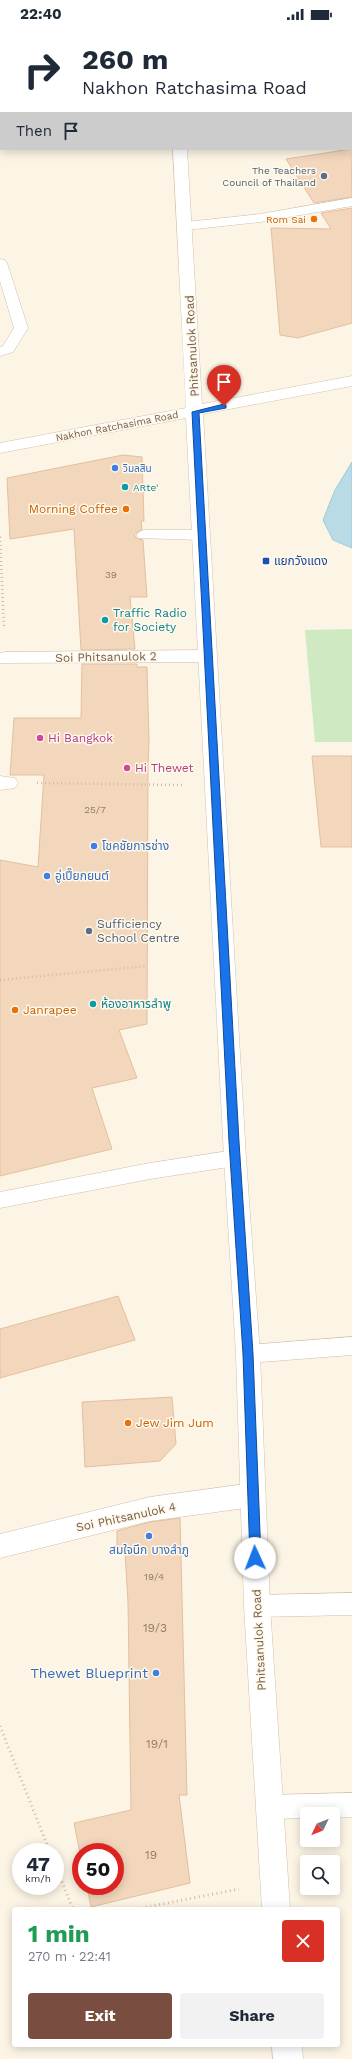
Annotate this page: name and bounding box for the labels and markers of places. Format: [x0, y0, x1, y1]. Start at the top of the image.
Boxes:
place label: The Teachers Council of Thailand [222, 165, 316, 188]
marker: The Teachers Council of Thailand [319, 171, 329, 181]
place label: Rom Sai [266, 214, 306, 225]
marker: Rom Sai [309, 214, 319, 224]
pin [207, 365, 241, 406]
marker: วิมลสิน [110, 463, 120, 473]
place label: วิมลสิน [122, 463, 152, 474]
marker: ARte' [120, 482, 130, 492]
place label: ARte' [133, 482, 158, 493]
place label: Morning Coffee [29, 502, 118, 516]
marker: Morning Coffee [121, 504, 131, 514]
place label: แยกวังแดง [274, 554, 328, 568]
marker: แยกวังแดง [261, 556, 271, 566]
place label: Traffic Radio for Society [113, 606, 187, 634]
marker: Traffic Radio for Society [100, 615, 110, 625]
place label: Hi Bangkok [48, 731, 113, 745]
marker: Hi Bangkok [35, 733, 45, 743]
place label: Hi Thewet [135, 761, 194, 775]
marker: Hi Thewet [122, 763, 132, 773]
place label: โชคชัยการช่าง [102, 839, 169, 853]
marker: โชคชัยการช่าง [89, 841, 99, 851]
place label: อู่เปี๊ยกยนต์ [55, 867, 109, 883]
marker: อู่เปี๊ยกยนต์ [42, 871, 52, 881]
place label: Sufficiency School Centre [97, 917, 180, 945]
marker: Sufficiency School Centre [84, 926, 94, 936]
place label: ห้องอาหารลำพู [101, 997, 171, 1011]
marker: ห้องอาหารลำพู [88, 999, 98, 1009]
place label: Janrapee [23, 1003, 77, 1017]
marker: Janrapee [10, 1005, 20, 1015]
place label: Jew Jim Jum [136, 1416, 214, 1430]
marker: Jew Jim Jum [123, 1418, 133, 1428]
marker: สมใจนึก บางลำภู [144, 1531, 154, 1541]
place label: สมใจนึก บางลำภู [109, 1543, 189, 1557]
place label: Thewet Blueprint [30, 1665, 148, 1681]
marker: Thewet Blueprint [151, 1668, 161, 1678]

